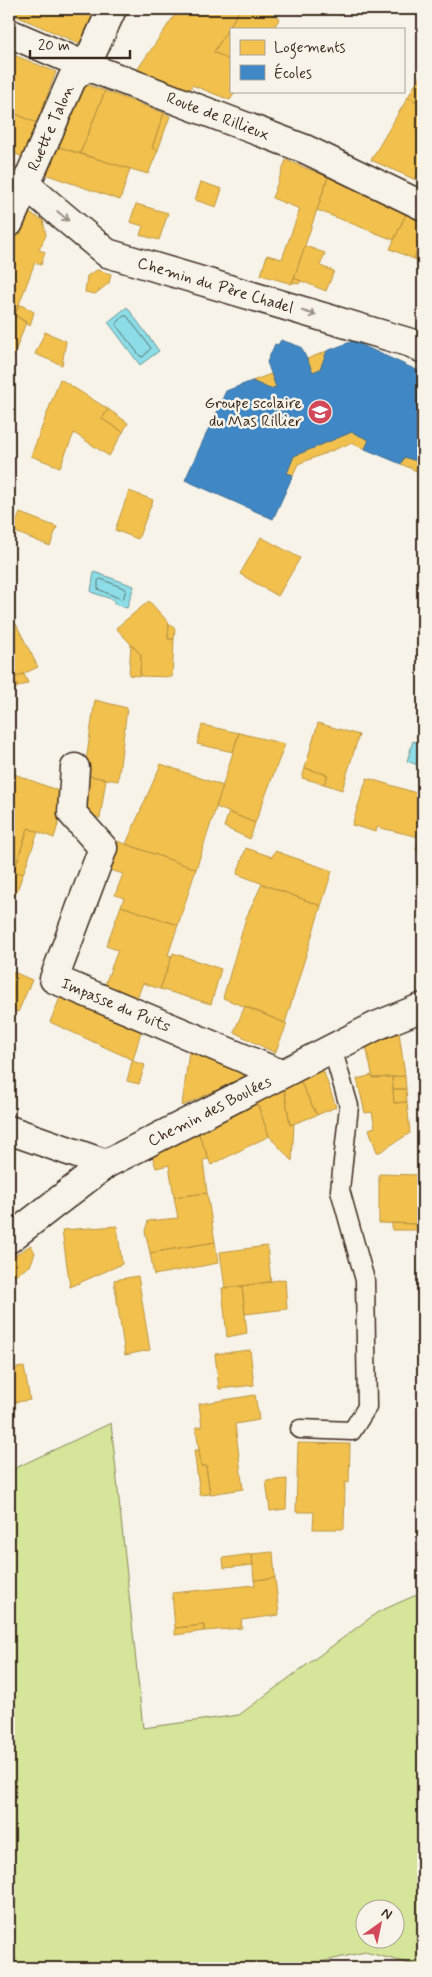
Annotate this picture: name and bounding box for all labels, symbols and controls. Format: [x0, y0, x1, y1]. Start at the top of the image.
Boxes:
scale bar [30, 28, 130, 60]
legend [230, 28, 404, 92]
text: 20 m [38, 36, 70, 56]
text: Logements [274, 38, 346, 59]
text: Écoles [274, 63, 312, 84]
street label: Ruette Talon [23, 81, 79, 174]
street label: Route de Rillieux [164, 87, 273, 145]
one-way arrow [56, 211, 69, 222]
street label: Chemin du Père Chadel [135, 252, 296, 318]
one-way arrow [301, 308, 317, 318]
place label: Groupe scolaire du Mas Rillier [204, 393, 302, 432]
school or university icon: Groupe scolaire du Mas Rillier [307, 399, 333, 425]
street label: Impasse du Puits [58, 973, 174, 1037]
street label: Chemin des Boulées [144, 1071, 275, 1151]
north arrow [354, 1900, 404, 1950]
text: N [378, 1904, 395, 1924]

